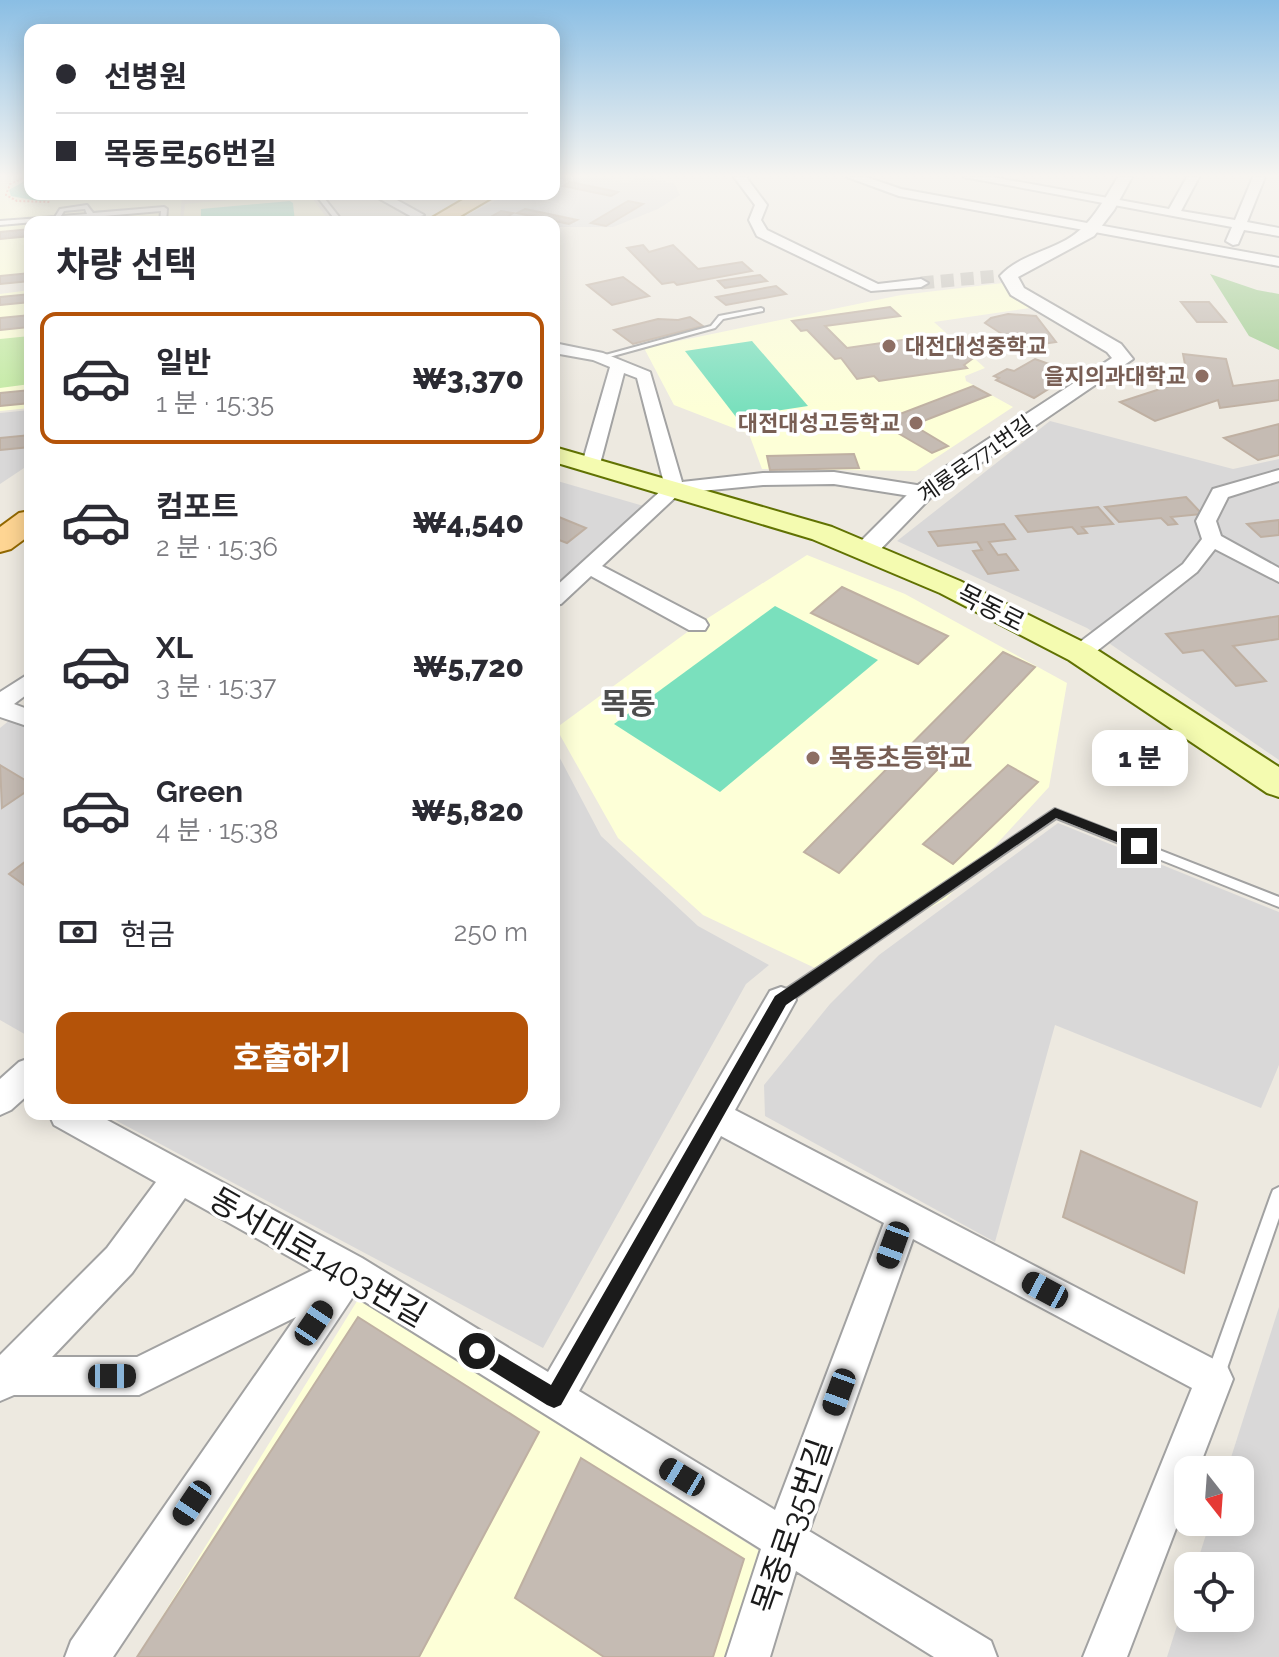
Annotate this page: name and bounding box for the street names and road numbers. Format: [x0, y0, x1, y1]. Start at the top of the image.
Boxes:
street label: 계룡로771번길 [913, 410, 1037, 508]
street label: 목동로 [952, 578, 1030, 638]
street label: 동서대로1403번길 [203, 1179, 433, 1334]
street label: 목중로35번길 [744, 1434, 839, 1618]

